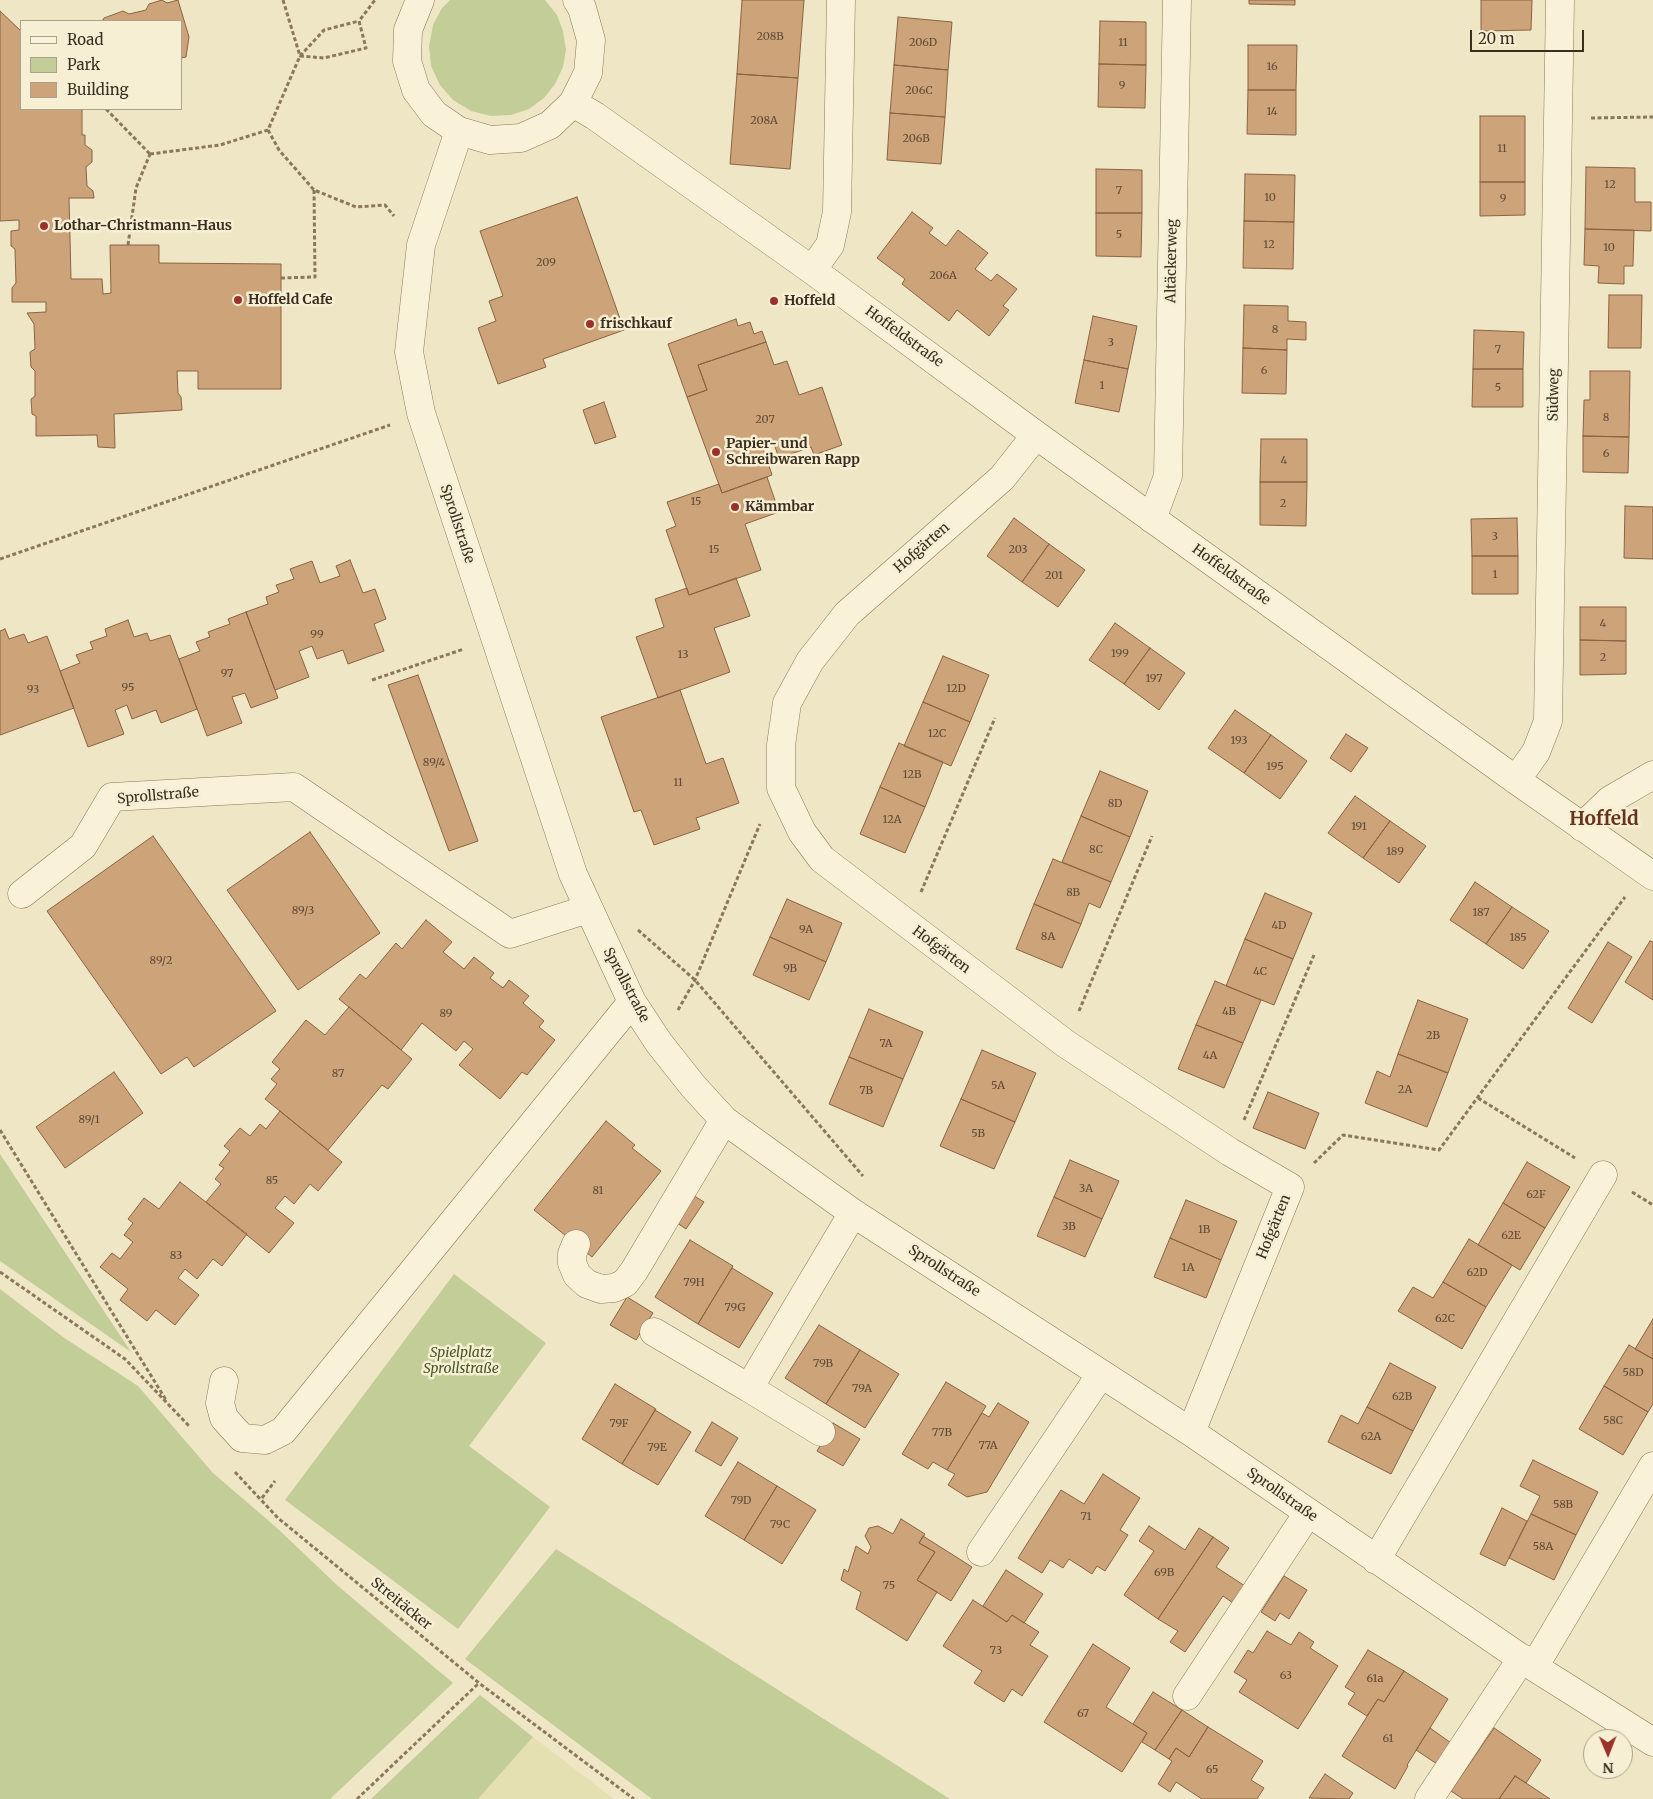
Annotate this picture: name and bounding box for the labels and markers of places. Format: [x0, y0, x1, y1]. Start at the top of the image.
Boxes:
place label: Lothar-Christmann-Haus [54, 218, 232, 234]
marker: Lothar-Christmann-Haus [38, 220, 50, 232]
place label: Hoffeld Cafe [248, 292, 333, 308]
place label: Hoffeld [784, 293, 835, 309]
marker: Hoffeld Cafe [232, 294, 244, 306]
marker: Hoffeld [768, 295, 780, 307]
place label: frischkauf [600, 316, 672, 332]
marker: frischkauf [584, 318, 596, 330]
place label: Papier- und Schreibwaren Rapp [726, 436, 860, 468]
marker: Papier- und Schreibwaren Rapp [710, 446, 722, 458]
place label: Kämmbar [745, 499, 814, 515]
marker: Kämmbar [729, 501, 741, 513]

